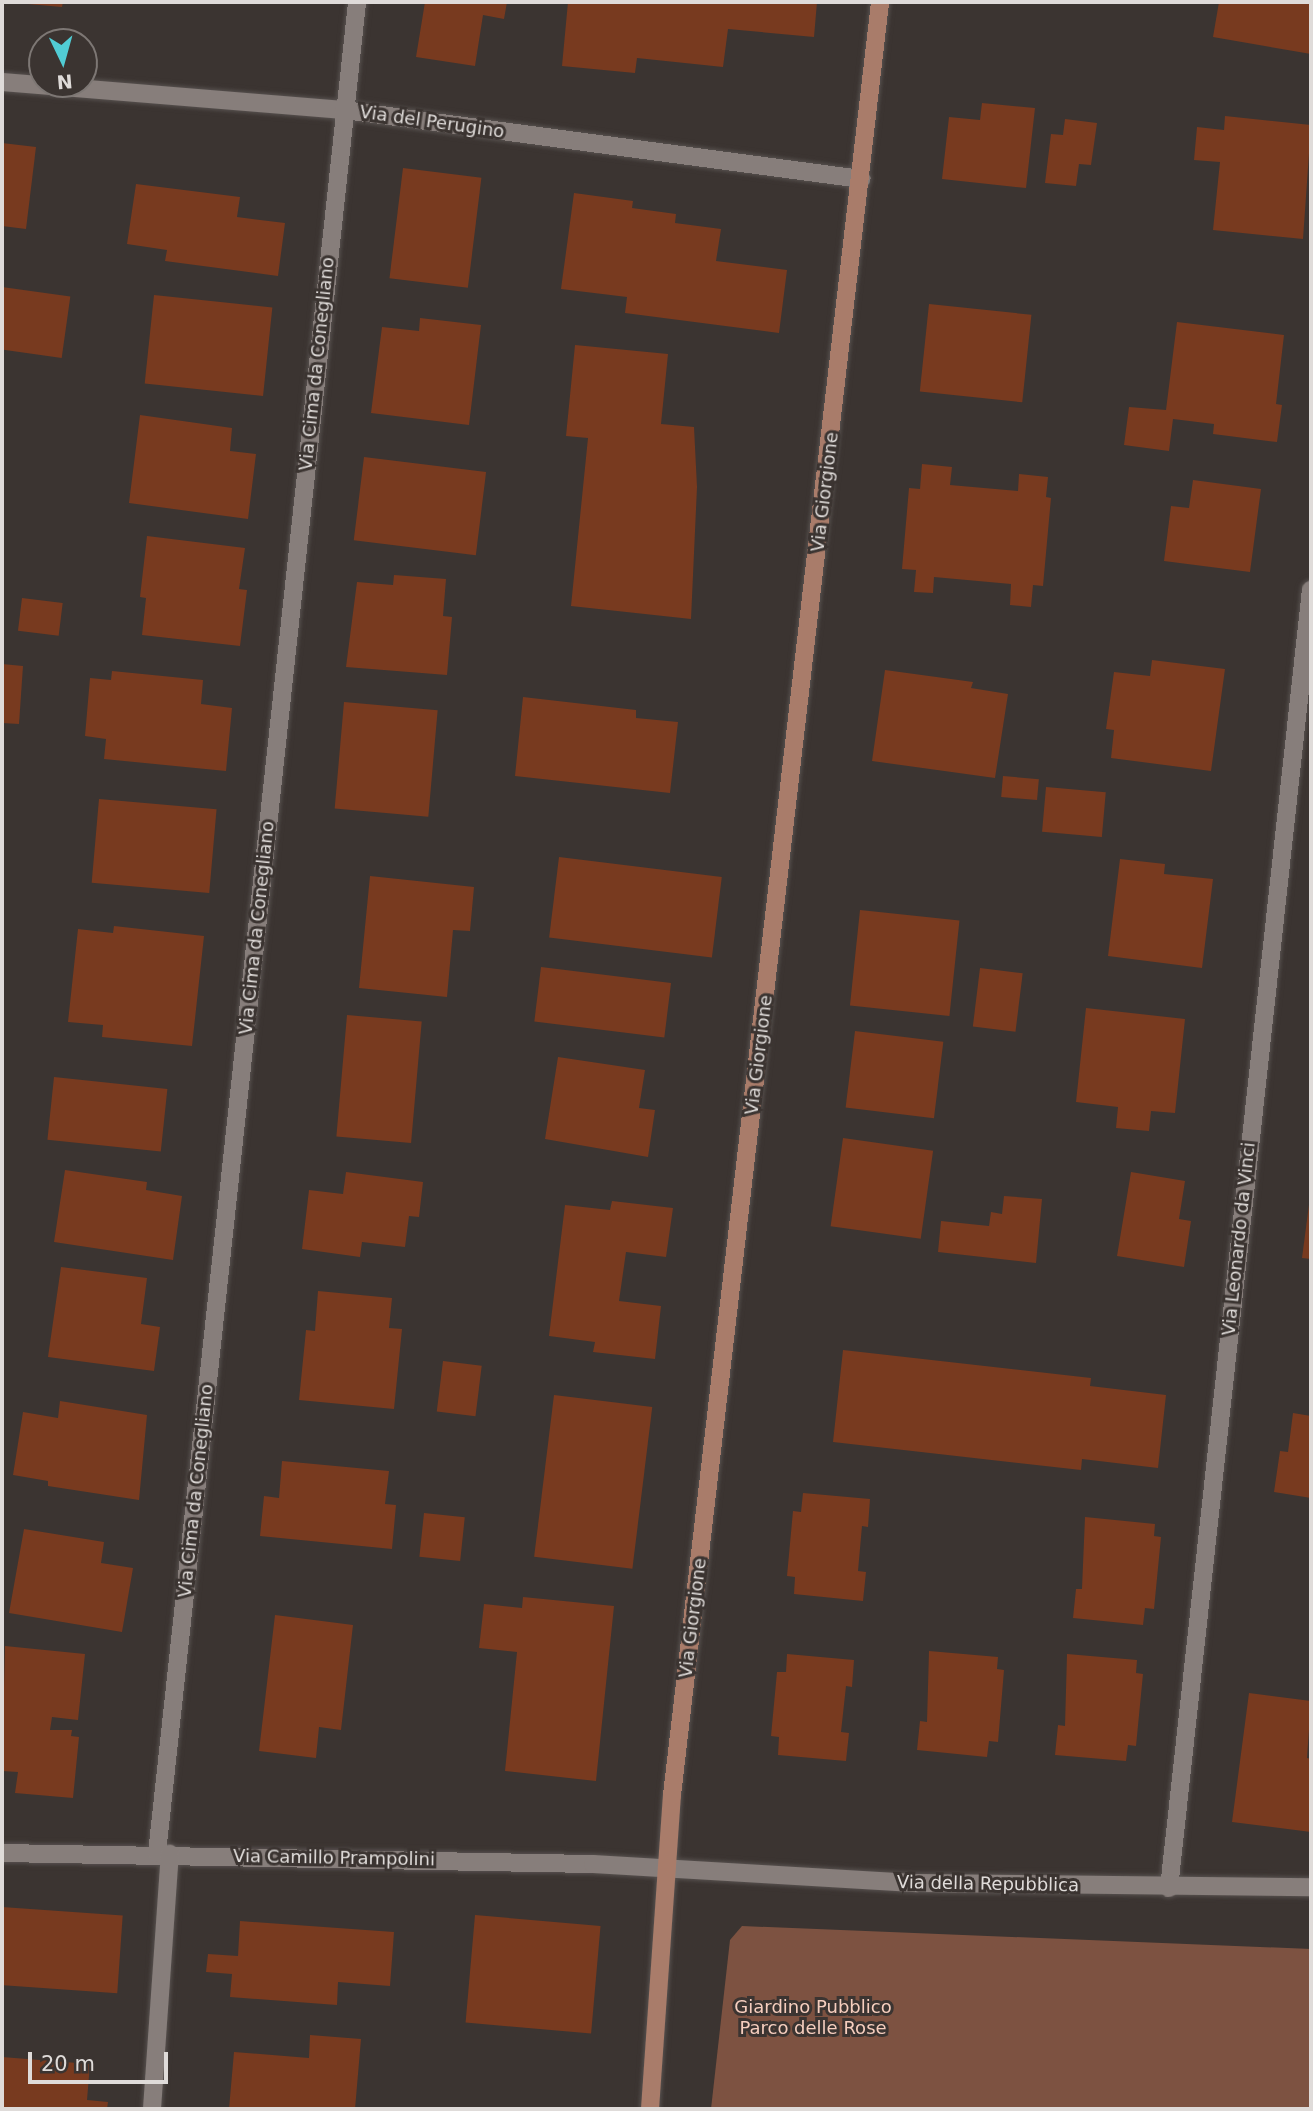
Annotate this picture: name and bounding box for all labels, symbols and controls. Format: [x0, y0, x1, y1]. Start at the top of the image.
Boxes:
north arrow [28, 28, 98, 98]
text: N [56, 70, 74, 94]
street label: Via del Perugino [358, 101, 506, 143]
street label: Via Cima da Conegliano [295, 256, 339, 472]
street label: Via Giorgione [807, 431, 843, 553]
street label: Via Cima da Conegliano [235, 820, 279, 1036]
street label: Via Giorgione [741, 994, 777, 1116]
street label: Via Leonardo da Vinci [1218, 1141, 1260, 1337]
street label: Via Cima da Conegliano [174, 1383, 218, 1599]
street label: Via Giorgione [675, 1557, 711, 1679]
street label: Via Camillo Prampolini [233, 1845, 435, 1871]
street label: Via della Repubblica [897, 1872, 1079, 1896]
park label: Giardino Pubblico Parco delle Rose [734, 1997, 892, 2039]
scale bar [32, 2038, 172, 2082]
text: 20 m [41, 2052, 95, 2076]

